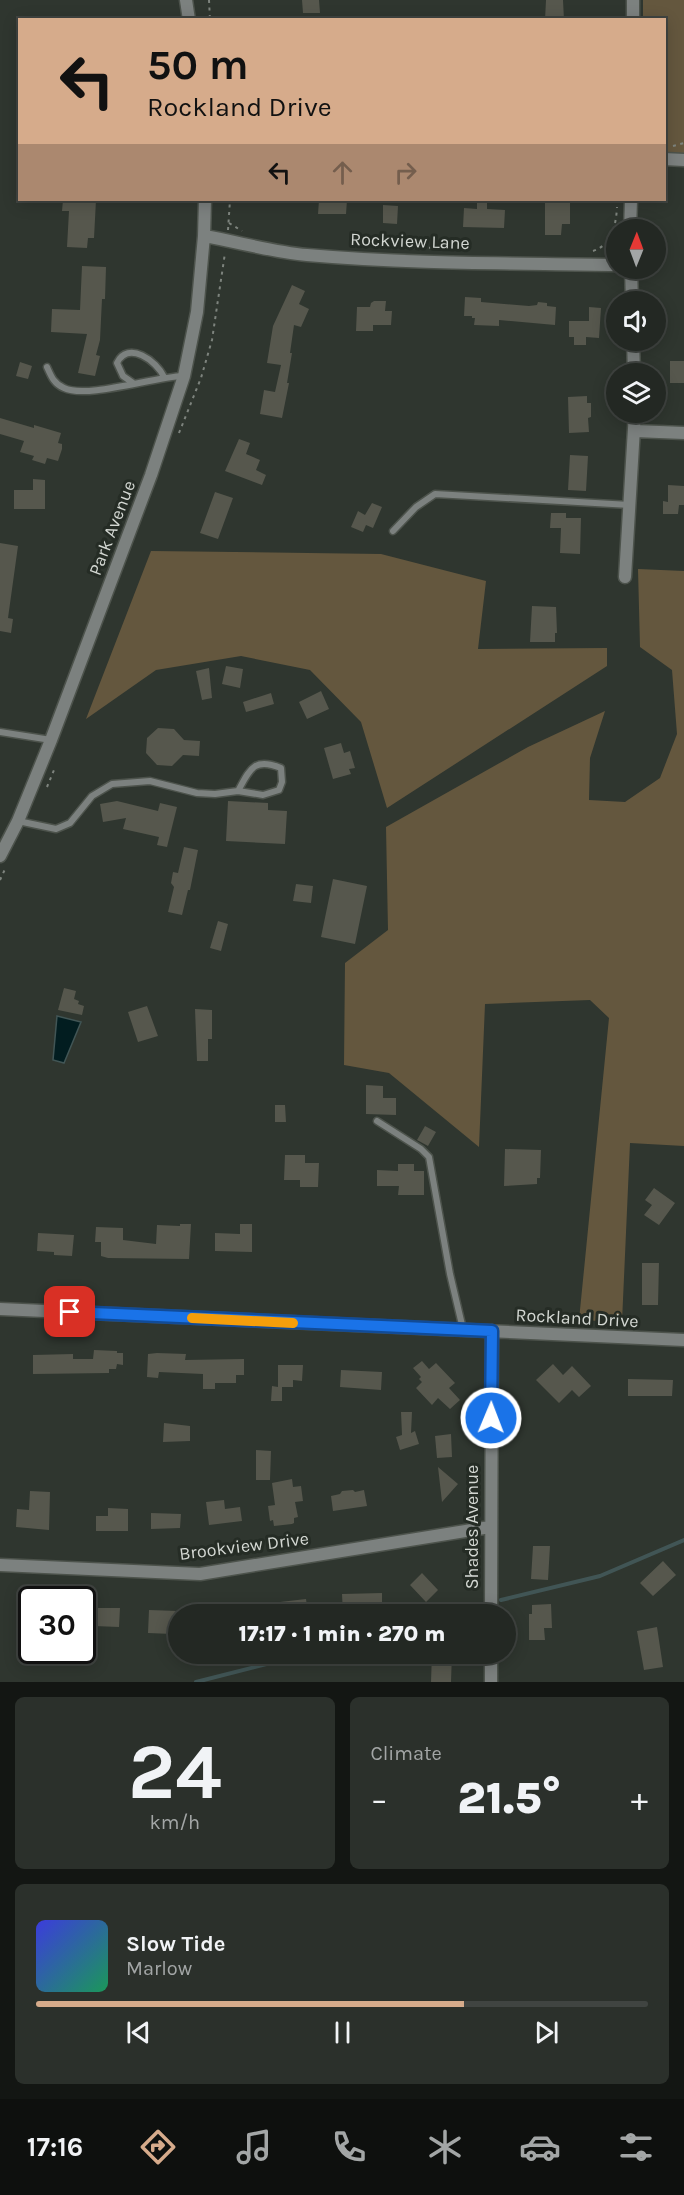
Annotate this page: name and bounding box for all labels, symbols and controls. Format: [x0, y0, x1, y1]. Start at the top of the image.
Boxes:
text: 50 m [147, 40, 249, 90]
icon: left [48, 42, 126, 120]
text: Rockland Drive [147, 91, 332, 123]
icon: left [263, 156, 296, 189]
icon: ahead [326, 156, 359, 189]
icon: right [389, 156, 422, 189]
north arrow [606, 219, 666, 279]
map controls [606, 219, 666, 423]
street label: Rockview Lane [350, 228, 470, 254]
button: sound [606, 291, 666, 351]
button: layers [606, 363, 666, 423]
street label: Park Avenue [84, 477, 140, 579]
pin [44, 1286, 95, 1337]
icon: arrive [53, 1295, 86, 1328]
street label: Rockland Drive [515, 1304, 639, 1332]
position arrow [459, 1386, 523, 1450]
street label: Shades Avenue [461, 1465, 483, 1589]
street label: Brookview Drive [178, 1527, 310, 1565]
speed limit sign: 30 [18, 1586, 96, 1664]
text: 17:17 · 1 min · 270 m [239, 1621, 445, 1647]
text: 24 [128, 1726, 222, 1818]
text: Climate [371, 1742, 442, 1765]
text: 21.5° [457, 1772, 561, 1824]
text: − [371, 1780, 388, 1818]
text: + [631, 1780, 648, 1818]
text: km/h [149, 1811, 200, 1834]
text: Slow Tide [126, 1931, 226, 1957]
text: Marlow [126, 1957, 192, 1980]
icon: previous [122, 2016, 155, 2049]
icon: pause [326, 2016, 359, 2049]
icon: next [530, 2016, 563, 2049]
icon: directions [137, 2126, 179, 2168]
icon: music [233, 2126, 275, 2168]
icon: phone [328, 2126, 370, 2168]
icon: climate [424, 2126, 466, 2168]
icon: car [519, 2126, 561, 2168]
icon: filters [615, 2126, 657, 2168]
text: 17:16 [27, 2131, 83, 2163]

